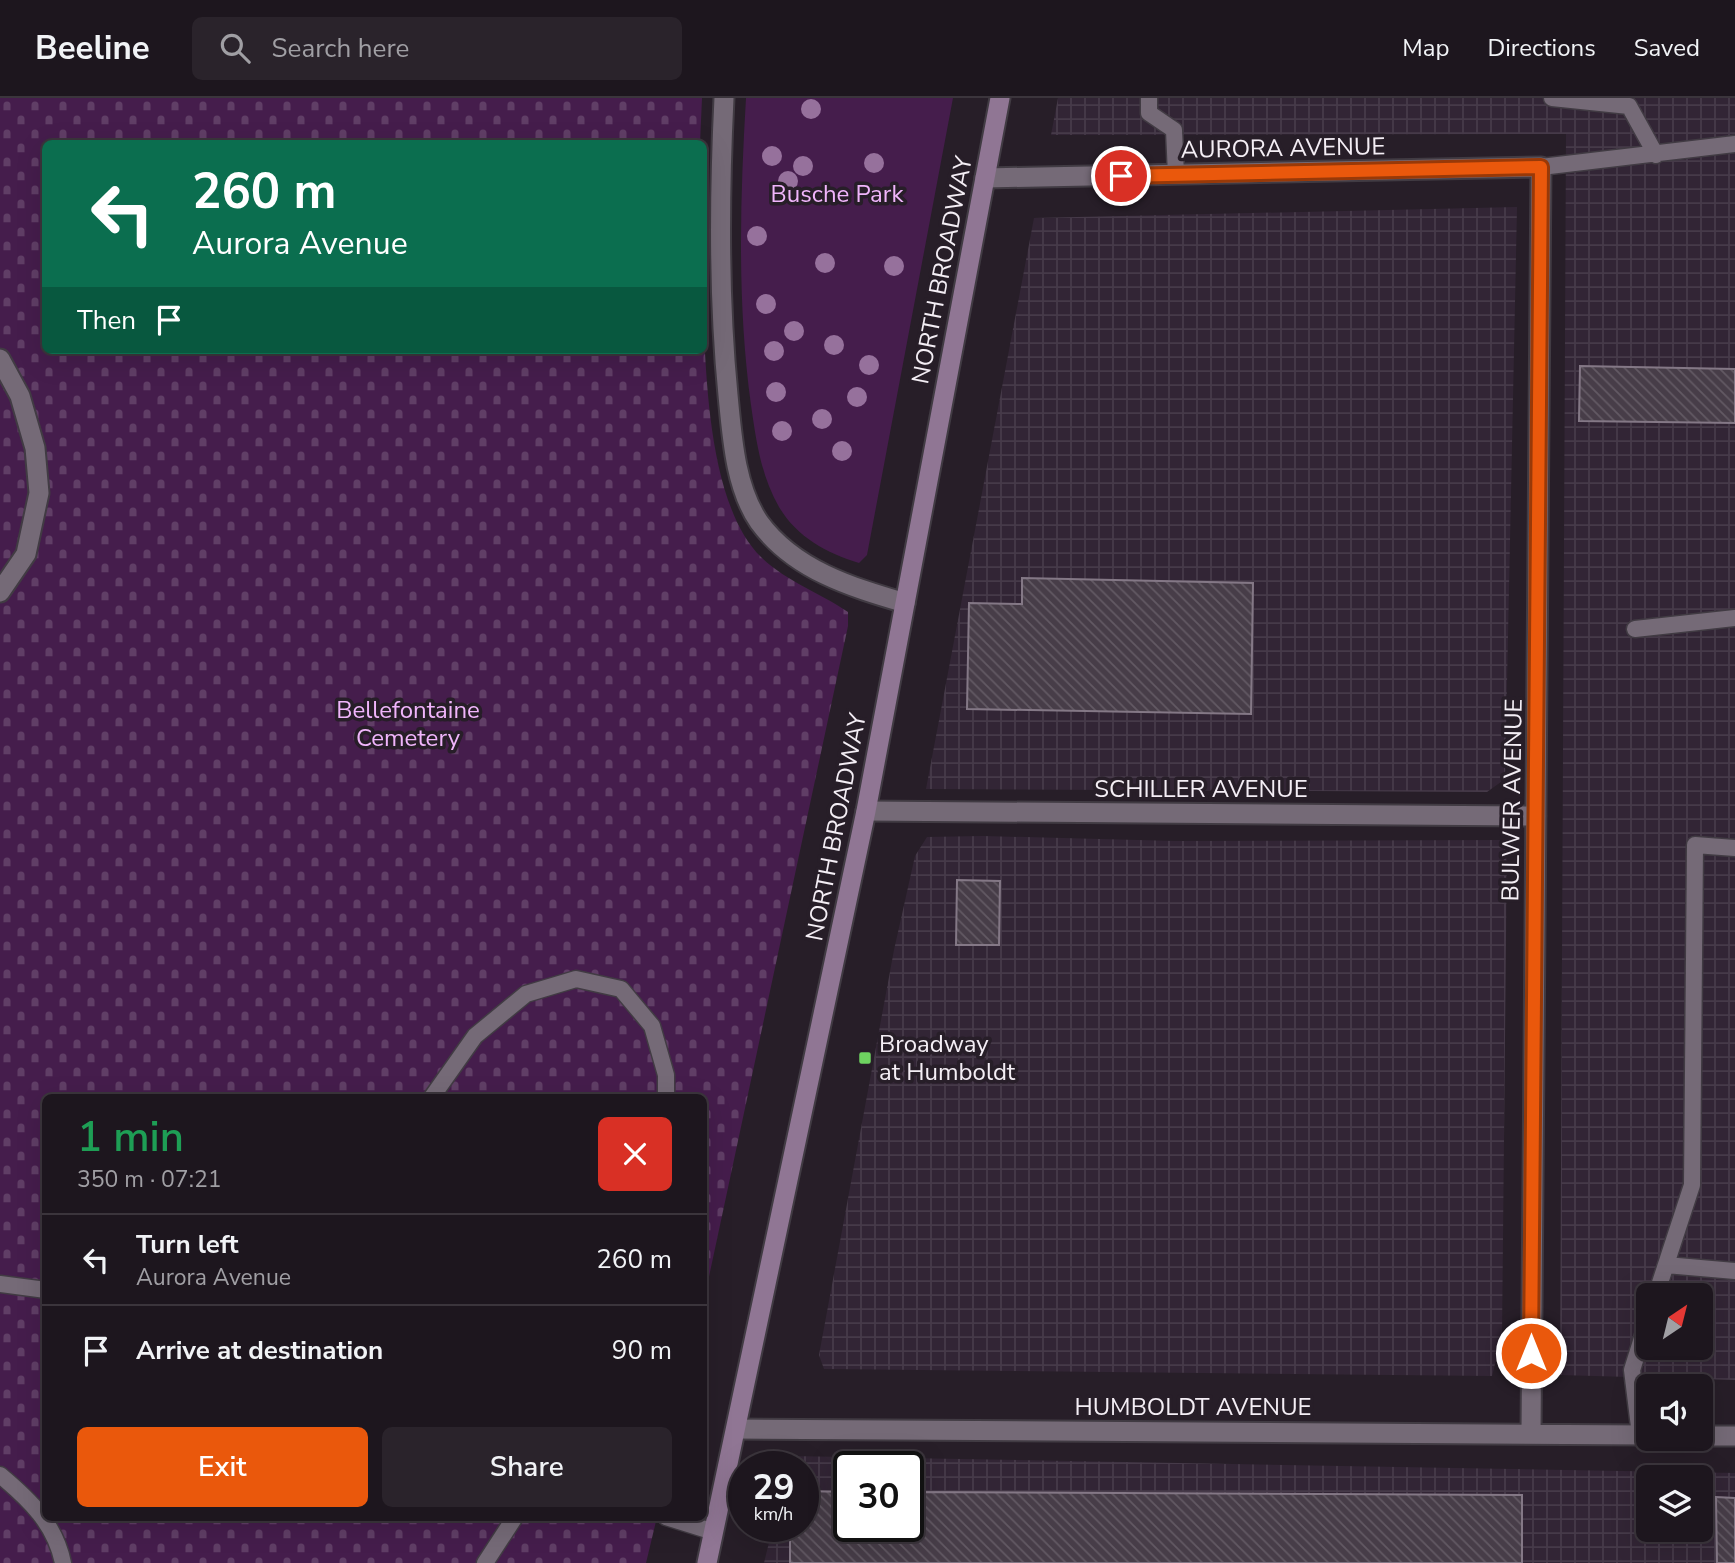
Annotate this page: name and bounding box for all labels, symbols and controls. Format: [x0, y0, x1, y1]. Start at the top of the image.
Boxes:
search box [192, 17, 682, 80]
text: Beeline [35, 26, 150, 71]
icon: search [216, 29, 254, 67]
text: Search here [272, 31, 409, 66]
text: Map [1402, 32, 1449, 64]
text: Directions [1487, 32, 1596, 64]
text: Saved [1634, 32, 1700, 64]
street label: AURORA AVENUE [1180, 130, 1386, 166]
pin [1091, 146, 1151, 206]
street label: NORTH BROADWAY [904, 153, 980, 387]
icon: arrive [1102, 157, 1140, 195]
text: 260 m [192, 158, 336, 225]
icon: left [77, 168, 168, 259]
park label: Busche Park [771, 178, 904, 210]
text: Aurora Avenue [192, 222, 408, 265]
icon: arrive [150, 301, 188, 339]
text: Then [77, 303, 136, 338]
park label: Bellefontaine Cemetery [336, 694, 480, 754]
street label: BULWER AVENUE [1494, 698, 1530, 902]
street label: NORTH BROADWAY [798, 710, 874, 944]
street label: SCHILLER AVENUE [1094, 773, 1308, 805]
place label: Broadway at Humboldt [879, 1028, 1016, 1088]
marker: Broadway at Humboldt [857, 1050, 873, 1066]
text: 1 min [77, 1109, 184, 1166]
button: close [598, 1117, 672, 1191]
text: 350 m · 07:21 [77, 1164, 222, 1195]
text: Turn left [136, 1227, 239, 1262]
icon: left [77, 1241, 115, 1279]
text: 260 m [596, 1242, 672, 1277]
text: Aurora Avenue [136, 1262, 291, 1293]
north arrow [1636, 1283, 1713, 1360]
map controls [1636, 1283, 1713, 1542]
position arrow [1494, 1316, 1568, 1390]
icon: arrive [77, 1332, 115, 1370]
text: Arrive at destination [136, 1333, 383, 1368]
text: 90 m [612, 1333, 672, 1368]
button: sound [1636, 1374, 1713, 1451]
street label: HUMBOLDT AVENUE [1074, 1391, 1312, 1423]
button: Exit [77, 1427, 368, 1507]
button: Share [382, 1427, 672, 1507]
speed limit sign: 30 [833, 1451, 924, 1542]
text: 29 [752, 1464, 795, 1511]
button: layers [1636, 1465, 1713, 1542]
text: km/h [754, 1502, 793, 1526]

